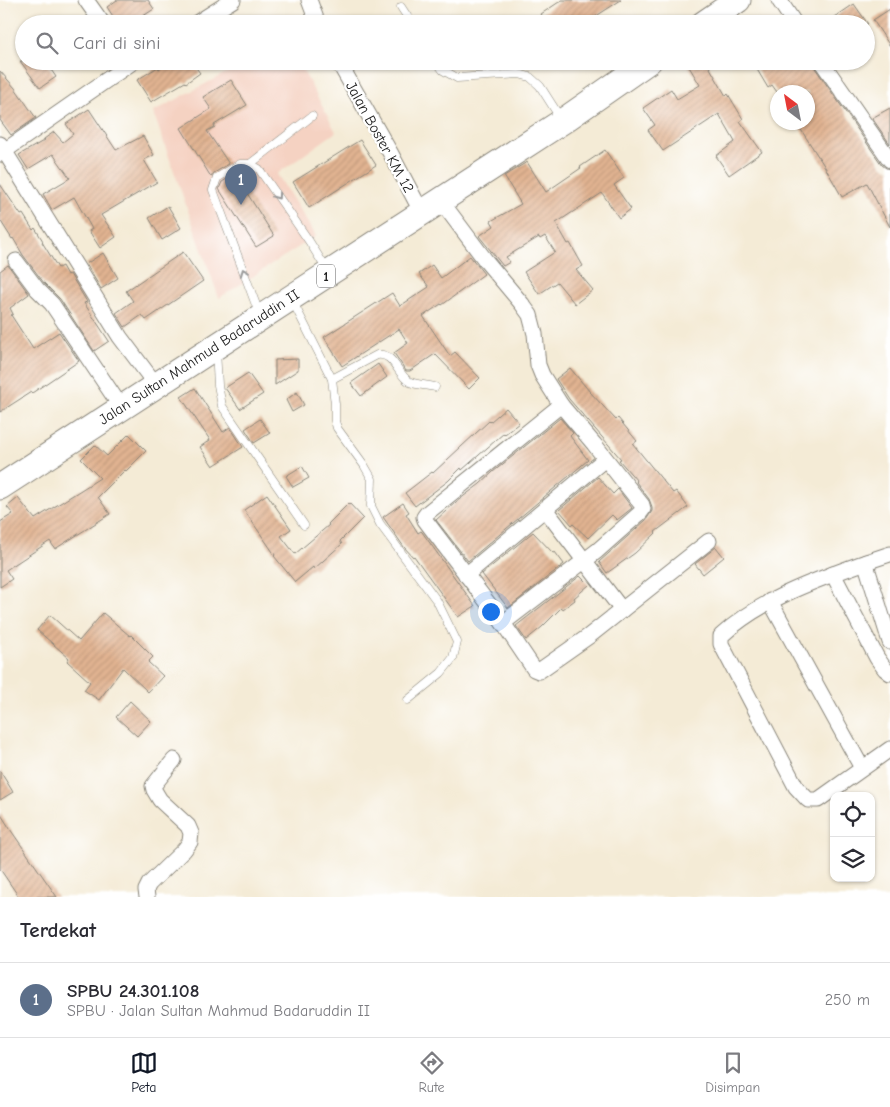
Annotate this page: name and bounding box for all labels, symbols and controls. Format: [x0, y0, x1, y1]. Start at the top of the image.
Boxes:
search box [15, 15, 875, 70]
icon: search [33, 29, 61, 57]
text: Cari di sini [73, 32, 160, 54]
street label: Jalan Boster KM 12 [342, 78, 418, 196]
north arrow [770, 85, 815, 130]
pin: 1 [225, 164, 257, 205]
one-way arrow [271, 190, 280, 200]
road number: 1 [317, 264, 335, 288]
one-way arrow [240, 268, 250, 276]
street label: Jalan Sultan Mahmud Badaruddin II [95, 285, 303, 429]
your location [478, 599, 504, 625]
map controls [830, 792, 875, 882]
button: locate [830, 792, 875, 837]
button: layers [830, 837, 875, 882]
text: Terdekat [20, 918, 96, 942]
text: SPBU 24.301.108 [67, 980, 199, 1002]
text: 1 [33, 991, 39, 1009]
text: 250 m [825, 991, 870, 1009]
text: SPBU · Jalan Sultan Mahmud Badaruddin II [67, 1002, 370, 1020]
tab: Peta [130, 1049, 158, 1096]
tab: Rute [418, 1049, 446, 1096]
tab: Disimpan [705, 1049, 760, 1096]

